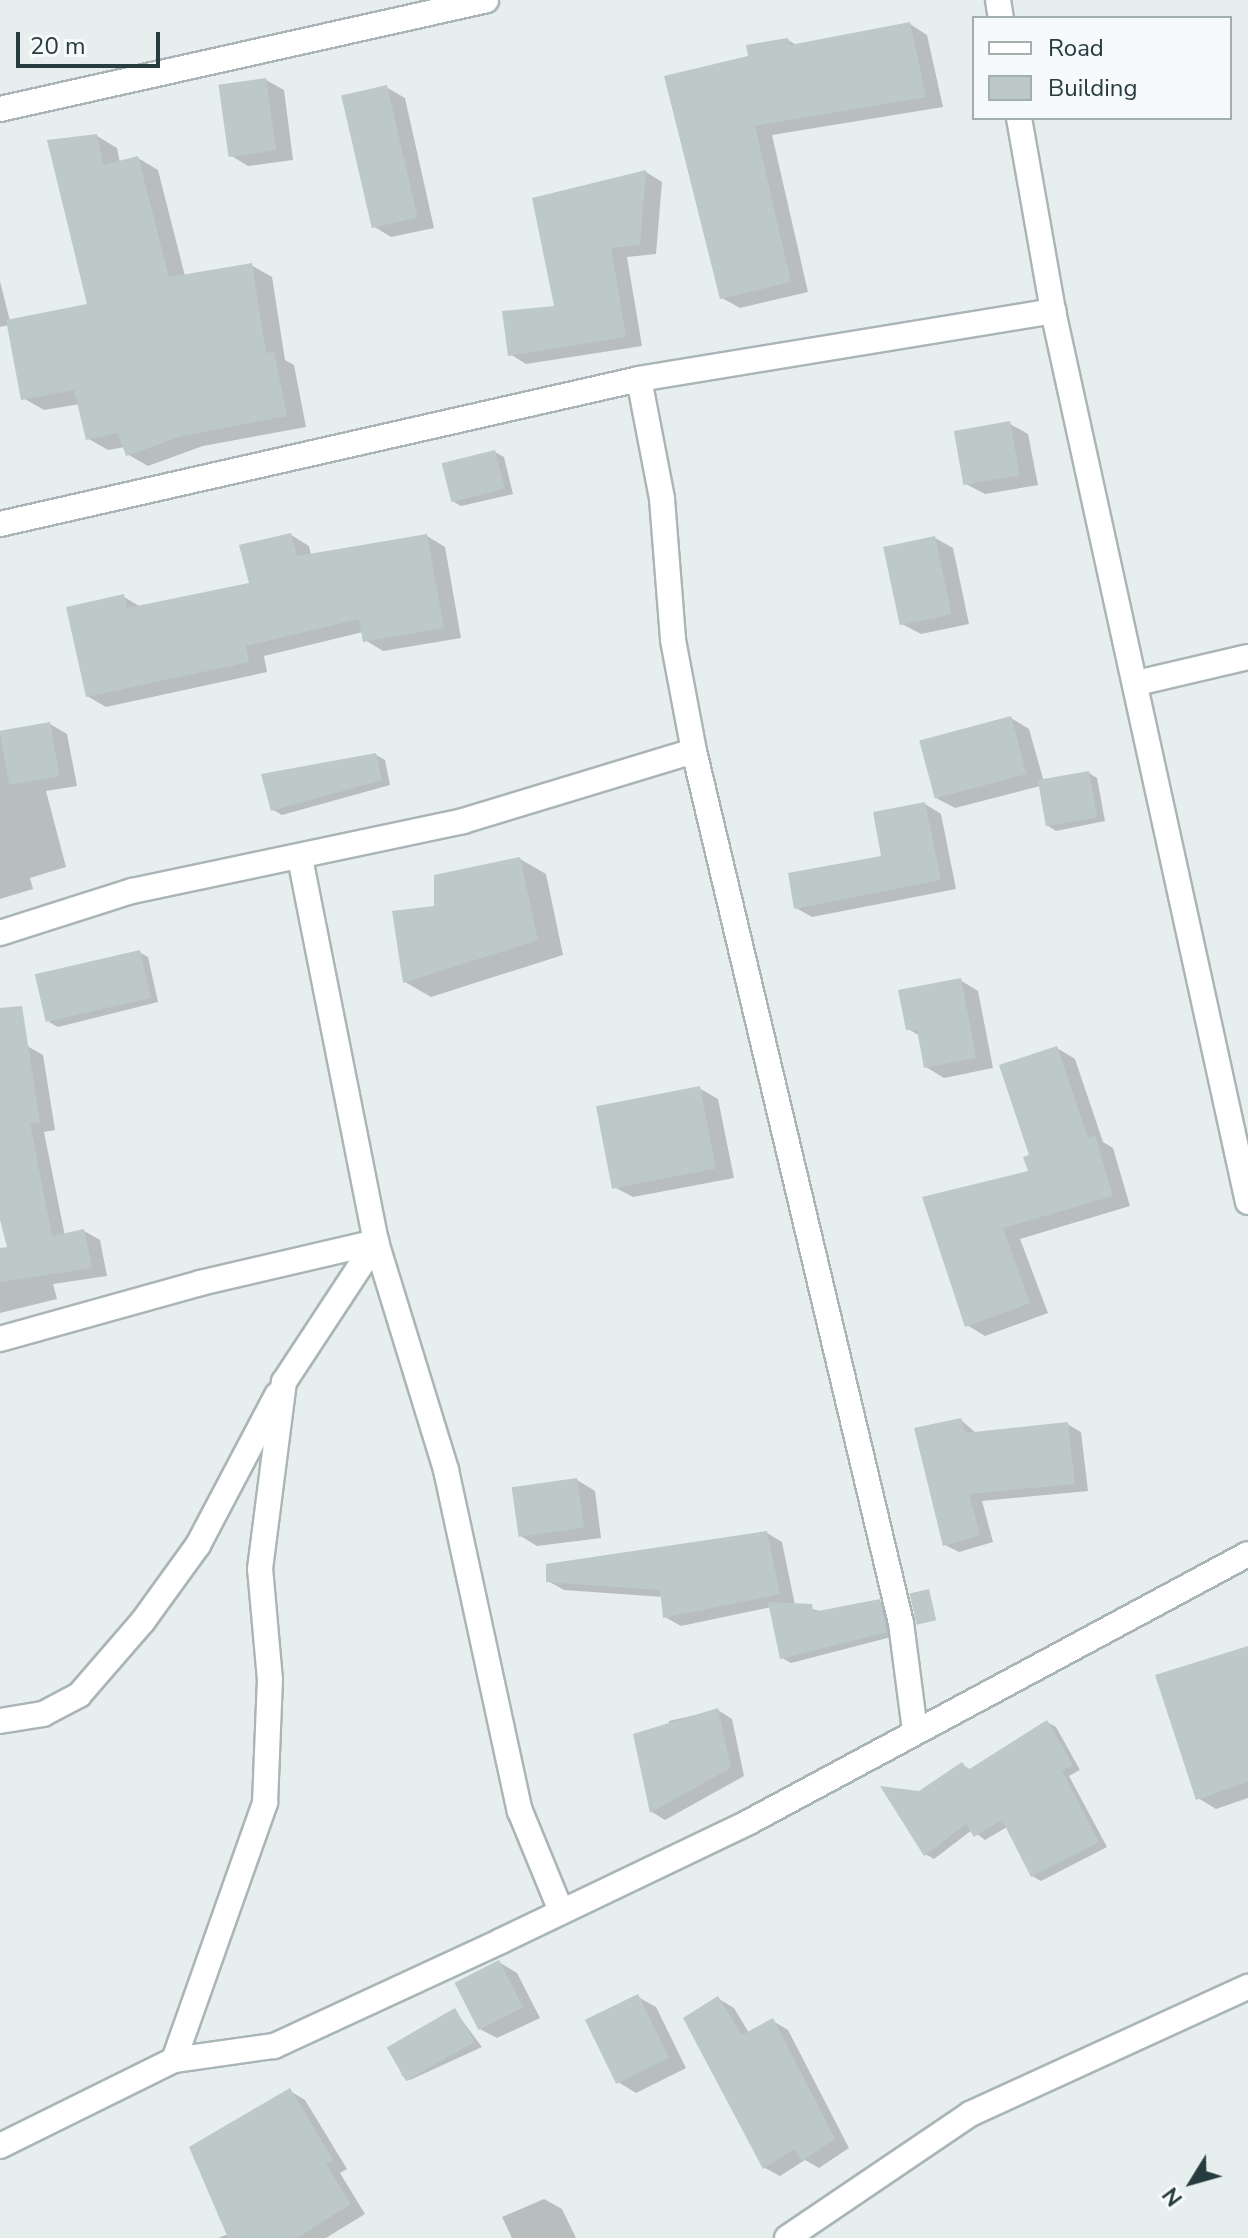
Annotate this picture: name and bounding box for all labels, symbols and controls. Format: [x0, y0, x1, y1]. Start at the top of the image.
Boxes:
scale bar [20, 16, 164, 66]
legend [972, 16, 1232, 120]
text: 20 m [30, 30, 86, 62]
text: Road [1048, 32, 1104, 64]
text: Building [1048, 72, 1138, 104]
north arrow [1152, 2142, 1232, 2222]
text: N [1156, 2181, 1190, 2212]

